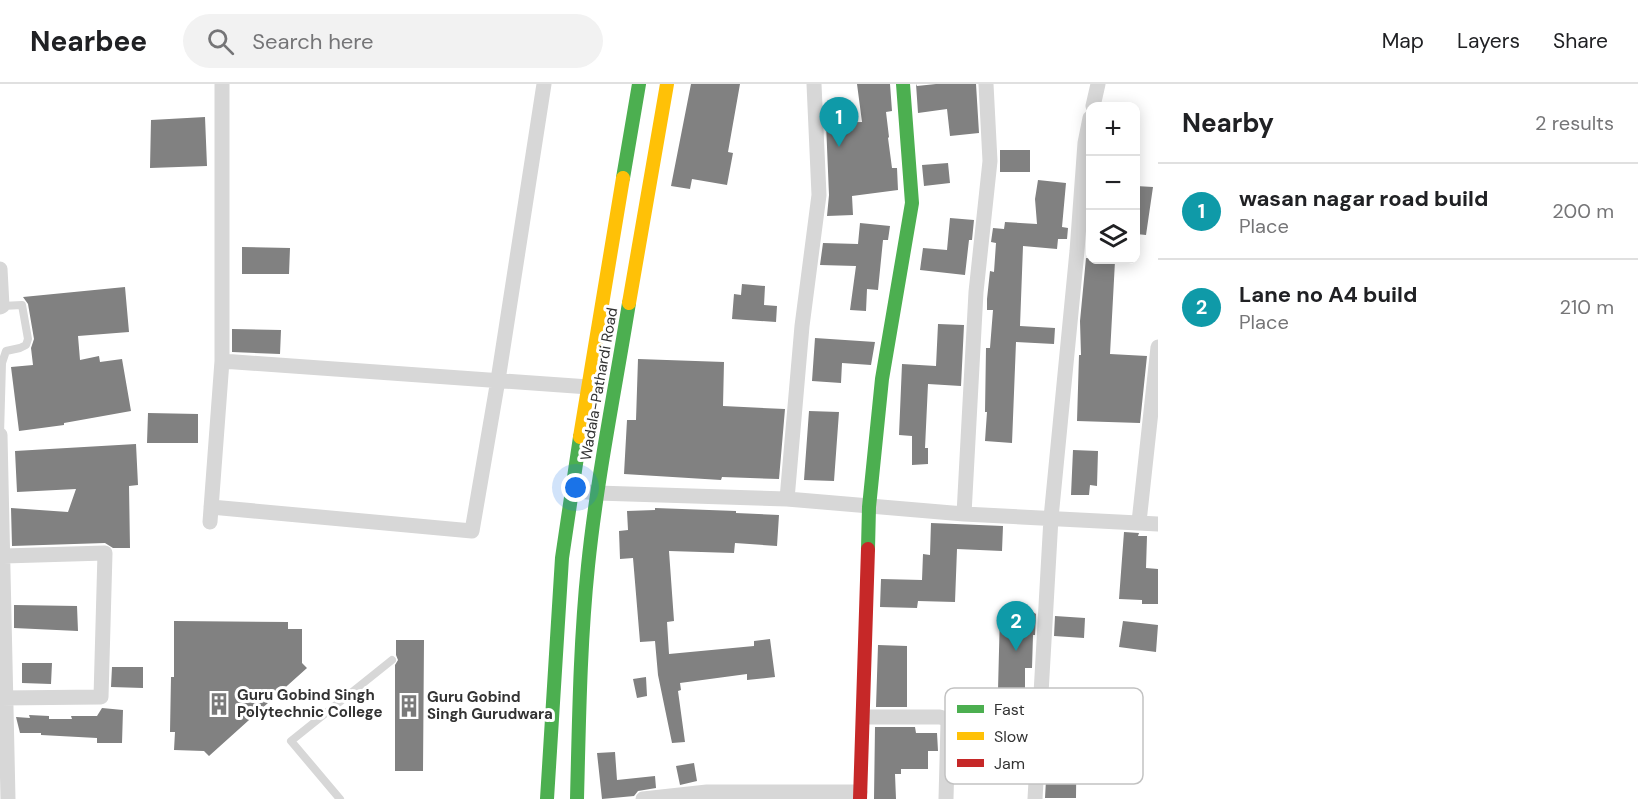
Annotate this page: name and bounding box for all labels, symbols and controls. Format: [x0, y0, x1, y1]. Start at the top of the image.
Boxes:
search box [183, 14, 603, 68]
text: Nearbee [30, 23, 147, 60]
icon: search [204, 25, 237, 58]
text: Search here [252, 27, 374, 56]
text: Map [1382, 27, 1424, 55]
text: Layers [1457, 27, 1520, 55]
text: Share [1553, 27, 1608, 55]
pin: 1 [820, 98, 858, 147]
map controls [1086, 102, 1140, 264]
button: + [1086, 102, 1140, 156]
text: Nearby [1182, 106, 1274, 140]
text: 2 results [1535, 110, 1614, 136]
button: − [1086, 156, 1140, 210]
text: wasan nagar road build [1239, 184, 1488, 213]
text: 1 [1198, 198, 1205, 224]
text: 200 m [1552, 198, 1614, 224]
button: layers [1086, 210, 1140, 264]
text: Place [1239, 213, 1289, 239]
text: Lane no A4 build [1239, 280, 1417, 309]
text: 2 [1196, 294, 1207, 320]
text: 210 m [1559, 294, 1614, 320]
street label: Wadala-Pathardi Road [576, 306, 622, 462]
text: Place [1239, 309, 1289, 335]
your location [561, 473, 590, 502]
pin: 2 [996, 602, 1036, 651]
place label: Guru Gobind Singh Polytechnic College [237, 685, 383, 722]
place label: Guru Gobind Singh Gurudwara [427, 687, 553, 724]
legend [945, 688, 1143, 784]
building icon: Guru Gobind Singh Polytechnic College [206, 691, 232, 717]
building icon: Guru Gobind Singh Gurudwara [396, 693, 422, 719]
text: Fast [994, 699, 1025, 720]
text: Slow [994, 726, 1028, 747]
text: Jam [994, 753, 1025, 774]

